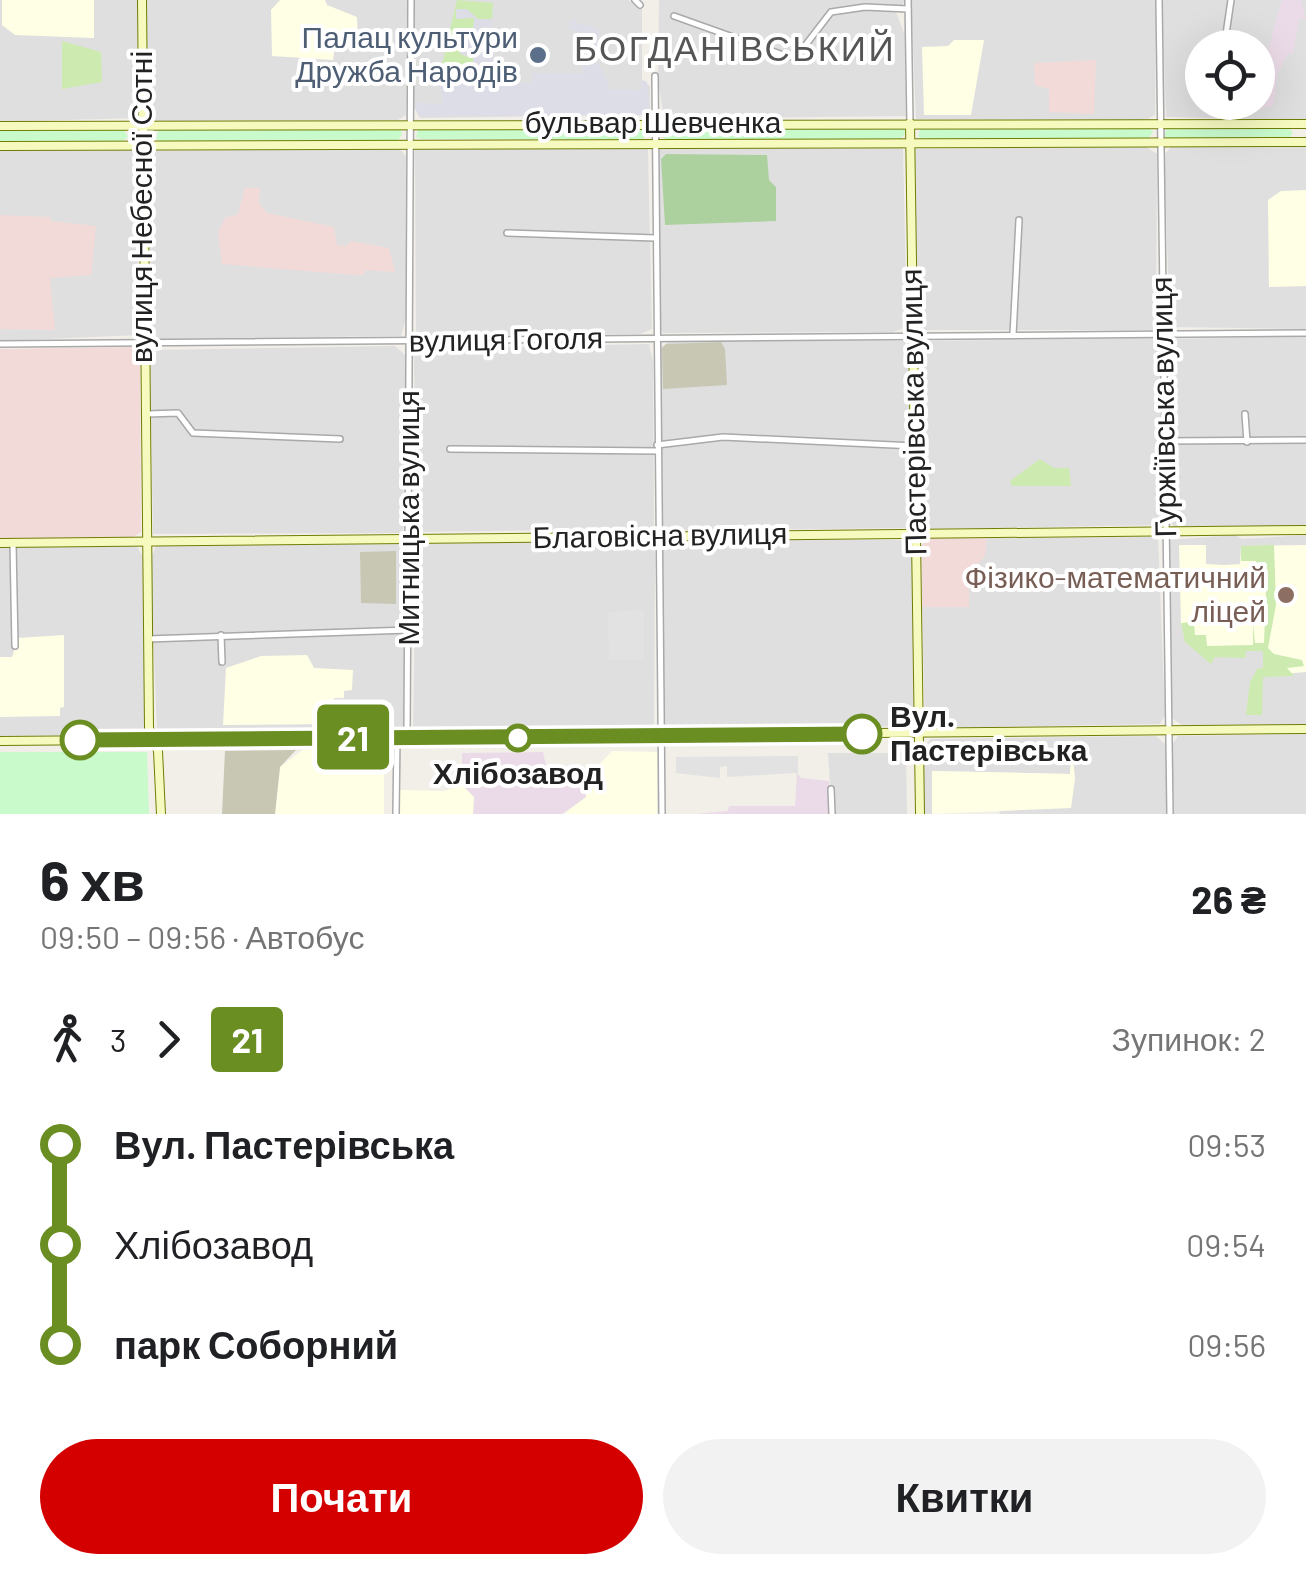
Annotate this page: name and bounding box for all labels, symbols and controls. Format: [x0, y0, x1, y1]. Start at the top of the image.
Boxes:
place label: Палац культури Дружба Народів [295, 18, 518, 88]
district label: БОГДАНІВСЬКИЙ [574, 26, 896, 68]
map controls [1185, 30, 1275, 120]
button: locate [1185, 30, 1275, 120]
marker: Палац культури Дружба Народів [527, 44, 549, 66]
street label: вулиця Небесної Сотні [122, 51, 158, 363]
street label: бульвар Шевченка [524, 103, 782, 139]
street label: Пастерівська вулиця [892, 268, 932, 556]
street label: Гуржіївська вулиця [1142, 276, 1182, 538]
street label: вулиця Гоголя [409, 318, 603, 358]
street label: Митницька вулиця [389, 390, 425, 646]
street label: Благовісна вулиця [532, 514, 788, 554]
place label: Фізико-математичний ліцей [964, 558, 1266, 628]
marker: Фізико-математичний ліцей [1275, 584, 1297, 606]
place label: Вул. Пастерівська [890, 697, 1088, 767]
line badge: 21 [308, 704, 398, 770]
marker: Вул. Пастерівська [843, 715, 881, 753]
text: 21 [337, 716, 369, 758]
unlabelled marker [61, 721, 99, 759]
marker: Хлібозавод [505, 725, 531, 751]
place label: Хлібозавод [433, 754, 603, 790]
text: 6 хв [40, 846, 145, 912]
text: 26 ₴ [1191, 876, 1266, 922]
text: 09:50 – 09:56 · Автобус [40, 917, 364, 955]
icon: walk [40, 1012, 95, 1067]
icon: forward [141, 1012, 196, 1067]
text: 21 [231, 1018, 263, 1060]
text: Зупинок: 2 [1112, 1019, 1266, 1057]
text: 3 [110, 1020, 126, 1058]
text: Вул. Пастерівська [114, 1121, 454, 1167]
text: 09:53 [1187, 1125, 1266, 1163]
text: Хлібозавод [114, 1221, 313, 1267]
text: 09:54 [1186, 1225, 1266, 1263]
text: парк Соборний [114, 1321, 398, 1367]
text: 09:56 [1187, 1325, 1266, 1363]
button: Почати [40, 1439, 643, 1554]
button: Квитки [663, 1439, 1266, 1554]

